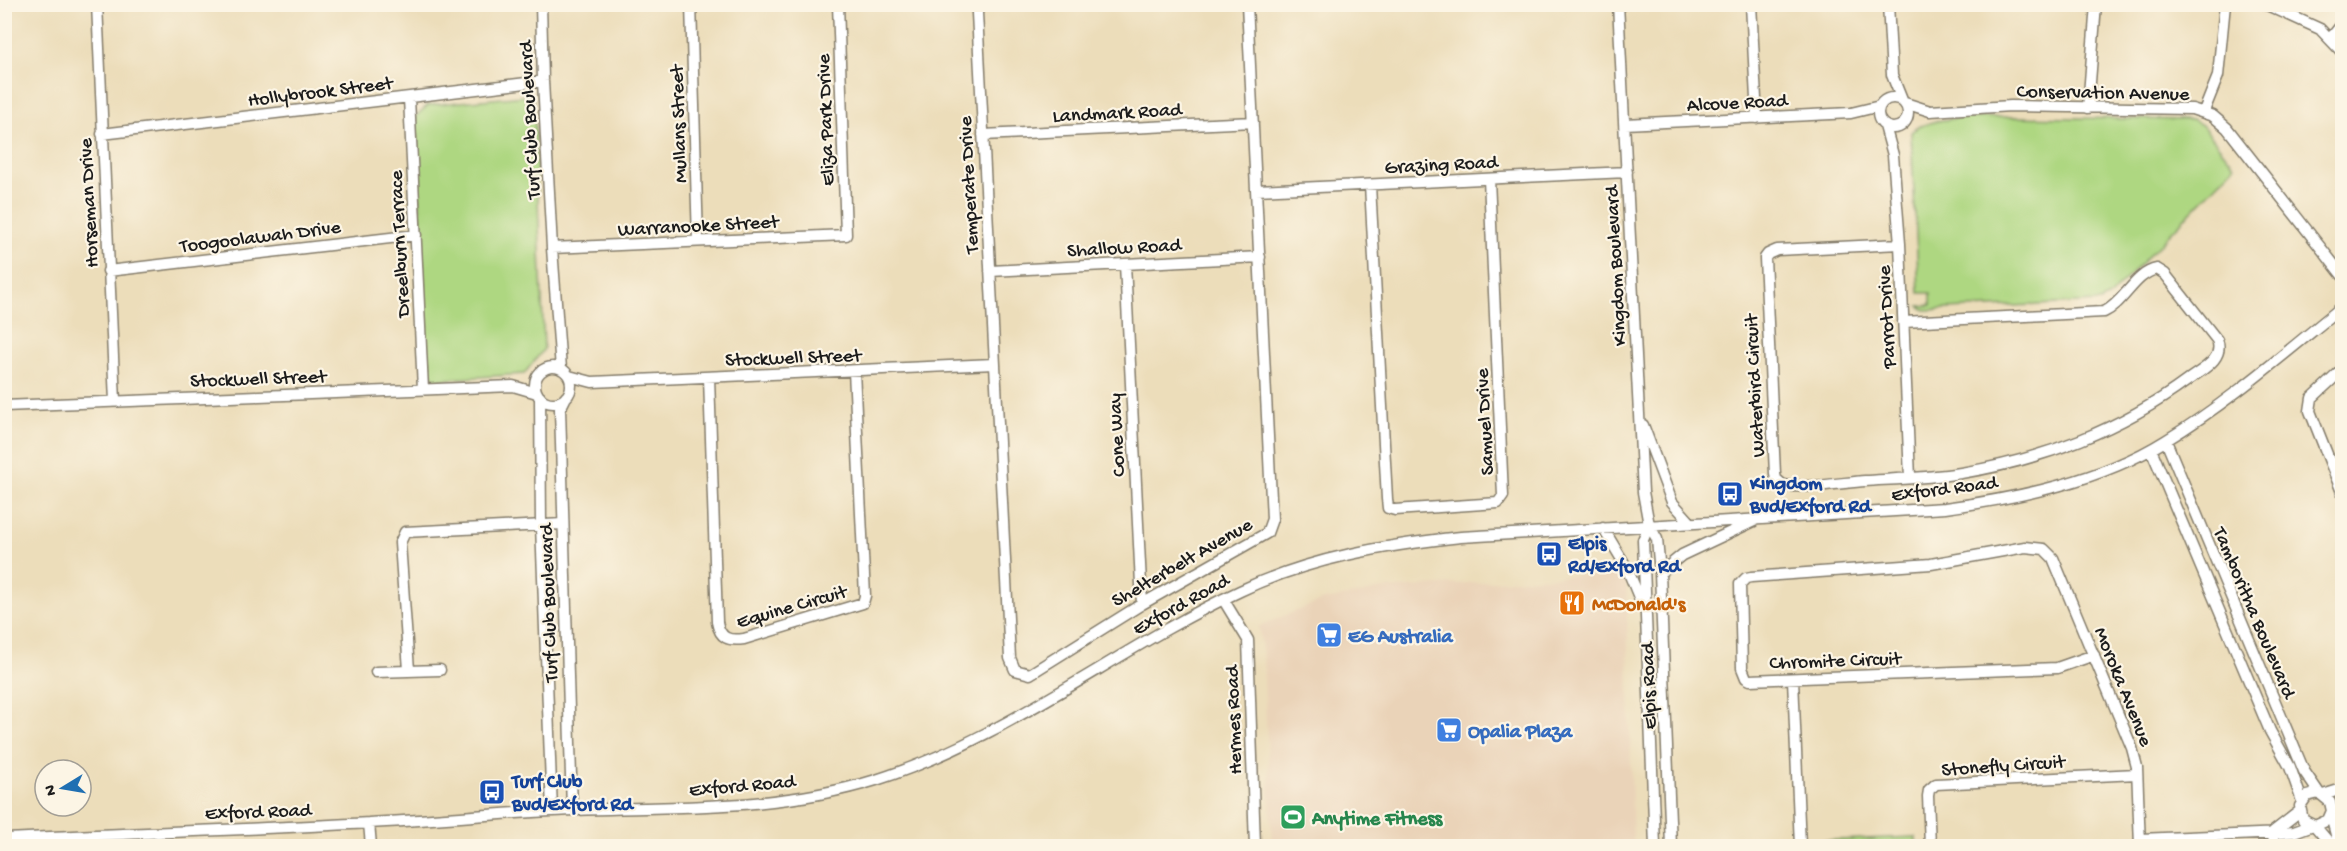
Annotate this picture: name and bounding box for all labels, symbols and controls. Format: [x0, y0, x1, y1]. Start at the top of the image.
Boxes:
street label: Turf Club Boulevard [516, 38, 547, 201]
street label: Eliza Park Drive [814, 53, 841, 186]
street label: Mullans Street [667, 63, 694, 183]
street label: Hollybrook Street [247, 73, 396, 114]
street label: Conservation Avenue [2016, 81, 2190, 108]
street label: Alcove Road [1686, 90, 1790, 119]
street label: Landmark Road [1052, 100, 1185, 129]
street label: Temperate Drive [955, 115, 986, 255]
street label: Horseman Drive [76, 137, 105, 268]
street label: Grazing Road [1384, 152, 1501, 181]
street label: Dreelburn Terrace [386, 169, 417, 320]
street label: Kingdom Boulevard [1602, 183, 1633, 347]
street label: Warranooke Street [617, 212, 781, 243]
street label: Toogoolawah Drive [178, 217, 343, 260]
street label: Shallow Road [1067, 235, 1184, 264]
street label: Parrot Drive [1874, 264, 1903, 370]
street label: Waterbird Circuit [1741, 312, 1772, 458]
street label: Stockwell Street [725, 346, 863, 373]
street label: Stockwell Street [190, 367, 328, 394]
street label: Samuel Drive [1472, 367, 1501, 476]
street label: Cone Way [1105, 392, 1132, 477]
street label: Exford Road [1890, 472, 2001, 508]
place label: Kingdom Bvd/Exford Rd [1749, 474, 1873, 520]
bus stop icon: Kingdom Bvd/Exford Rd [1715, 479, 1745, 509]
street label: Shelterbelt Avenue [1108, 514, 1258, 614]
street label: Turf Club Boulevard [536, 521, 565, 683]
street label: Tamboritha Boulevard [2206, 523, 2300, 704]
place label: Elpis Rd/Exford Rd [1567, 534, 1682, 580]
bus stop icon: Elpis Rd/Exford Rd [1534, 539, 1564, 569]
street label: Exford Road [1129, 569, 1236, 642]
street label: Equine Circuit [734, 581, 852, 635]
restaurant icon: McDonald's [1557, 588, 1587, 618]
place label: McDonald's [1592, 595, 1687, 618]
supermarket icon: EG Australia [1314, 620, 1344, 650]
street label: Moroka Avenue [2087, 624, 2156, 751]
place label: EG Australia [1348, 627, 1453, 650]
street label: Elpis Road [1637, 640, 1664, 730]
street label: Chromite Circuit [1769, 649, 1903, 676]
street label: Hermes Road [1222, 663, 1249, 775]
supermarket icon: Opalia Plaza [1434, 715, 1464, 745]
place label: Opalia Plaza [1468, 722, 1573, 745]
street label: Stonefly Circuit [1941, 752, 2068, 783]
north arrow [33, 758, 93, 818]
street label: Exford Road [688, 771, 799, 804]
place label: Turf Club Bvd/Exford Rd [510, 772, 635, 818]
bus stop icon: Turf Club Bvd/Exford Rd [477, 777, 507, 807]
text: N [41, 783, 62, 797]
street label: Exford Road [204, 800, 314, 827]
sports icon: Anytime Fitness [1278, 802, 1308, 832]
place label: Anytime Fitness [1311, 809, 1444, 832]

